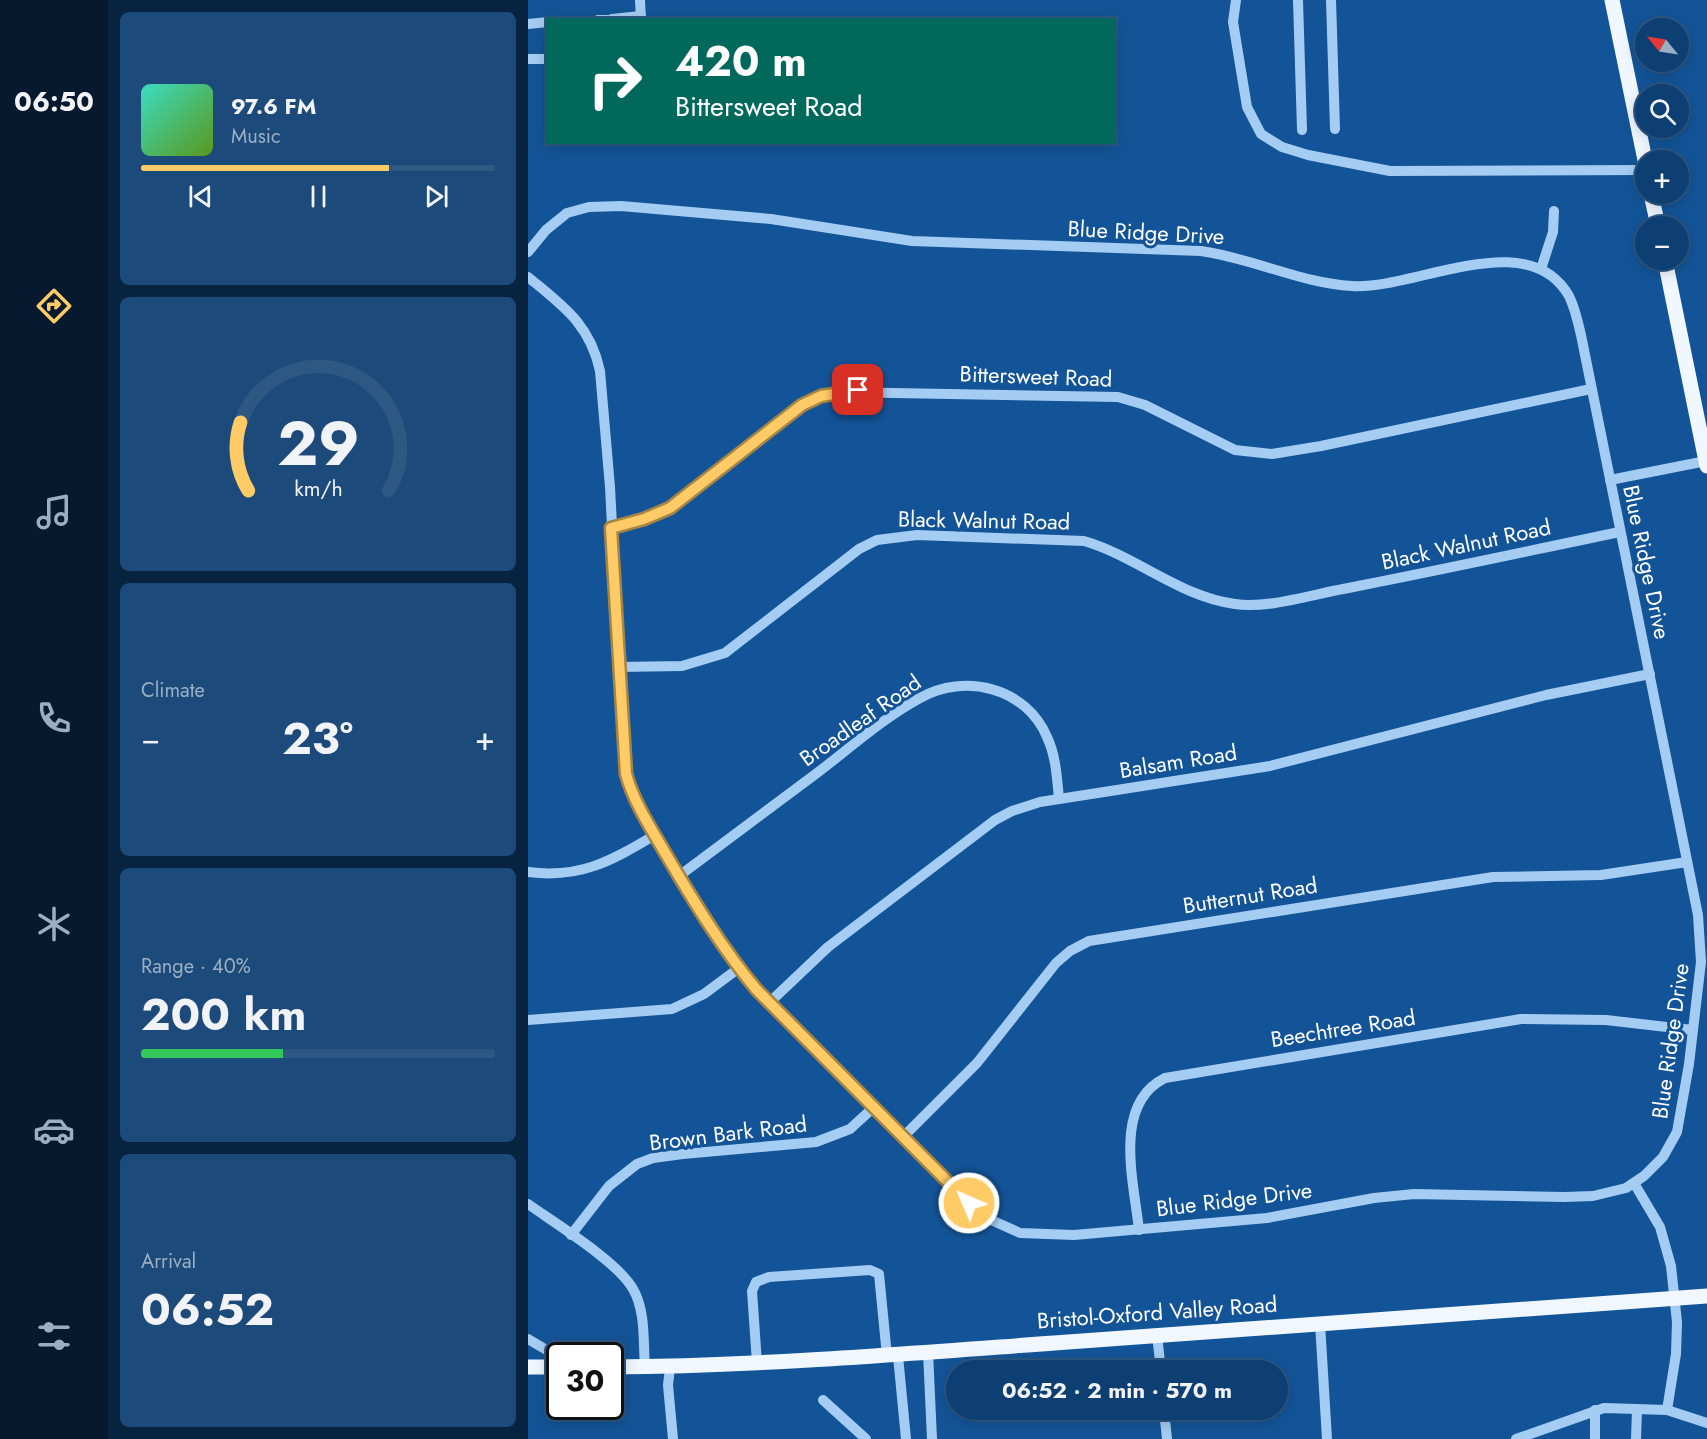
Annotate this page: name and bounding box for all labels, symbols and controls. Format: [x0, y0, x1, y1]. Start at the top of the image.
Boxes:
north arrow [1635, 18, 1689, 72]
map controls [1635, 18, 1689, 270]
text: 420 m [675, 31, 807, 92]
icon: right [576, 42, 654, 120]
text: 06:50 [14, 82, 94, 121]
button: search [1635, 84, 1689, 138]
text: Bittersweet Road [675, 87, 863, 126]
text: 97.6 FM [231, 90, 316, 122]
text: Music [231, 122, 281, 151]
button: + [1635, 150, 1689, 204]
icon: previous [184, 180, 217, 213]
icon: pause [302, 180, 335, 213]
icon: next [420, 180, 453, 213]
street label: Blue Ridge Drive [1067, 212, 1225, 252]
button: − [1635, 216, 1689, 270]
icon: directions [33, 285, 75, 327]
street label: Bittersweet Road [959, 357, 1113, 395]
pin [832, 364, 883, 415]
icon: arrive [841, 373, 874, 406]
text: 29 [277, 398, 359, 488]
text: km/h [294, 474, 342, 505]
street label: Blue Ridge Drive [1615, 482, 1679, 642]
icon: music [33, 491, 75, 533]
street label: Black Walnut Road [898, 502, 1070, 538]
street label: Black Walnut Road [1378, 510, 1554, 578]
street label: Broadleaf Road [793, 666, 927, 774]
text: Climate [141, 676, 205, 705]
icon: phone [33, 697, 75, 739]
text: 23° [282, 706, 353, 771]
text: − [141, 715, 160, 762]
text: + [475, 715, 495, 762]
street label: Balsam Road [1117, 736, 1239, 786]
street label: Butternut Road [1180, 869, 1320, 921]
icon: climate [33, 903, 75, 945]
text: Range · 40% [141, 952, 251, 981]
street label: Blue Ridge Drive [1643, 961, 1697, 1121]
text: 200 km [141, 982, 306, 1047]
street label: Beechtree Road [1268, 1001, 1418, 1055]
street label: Brown Bark Road [647, 1107, 809, 1159]
icon: car [33, 1109, 75, 1151]
position arrow [937, 1171, 1001, 1235]
street label: Blue Ridge Drive [1154, 1174, 1314, 1224]
text: Arrival [141, 1247, 196, 1276]
text: 06:52 [141, 1277, 274, 1342]
street label: Bristol-Oxford Valley Road [1036, 1288, 1278, 1336]
icon: filters [33, 1315, 75, 1357]
speed limit sign: 30 [546, 1342, 624, 1420]
text: 06:52 · 2 min · 570 m [1002, 1374, 1232, 1406]

